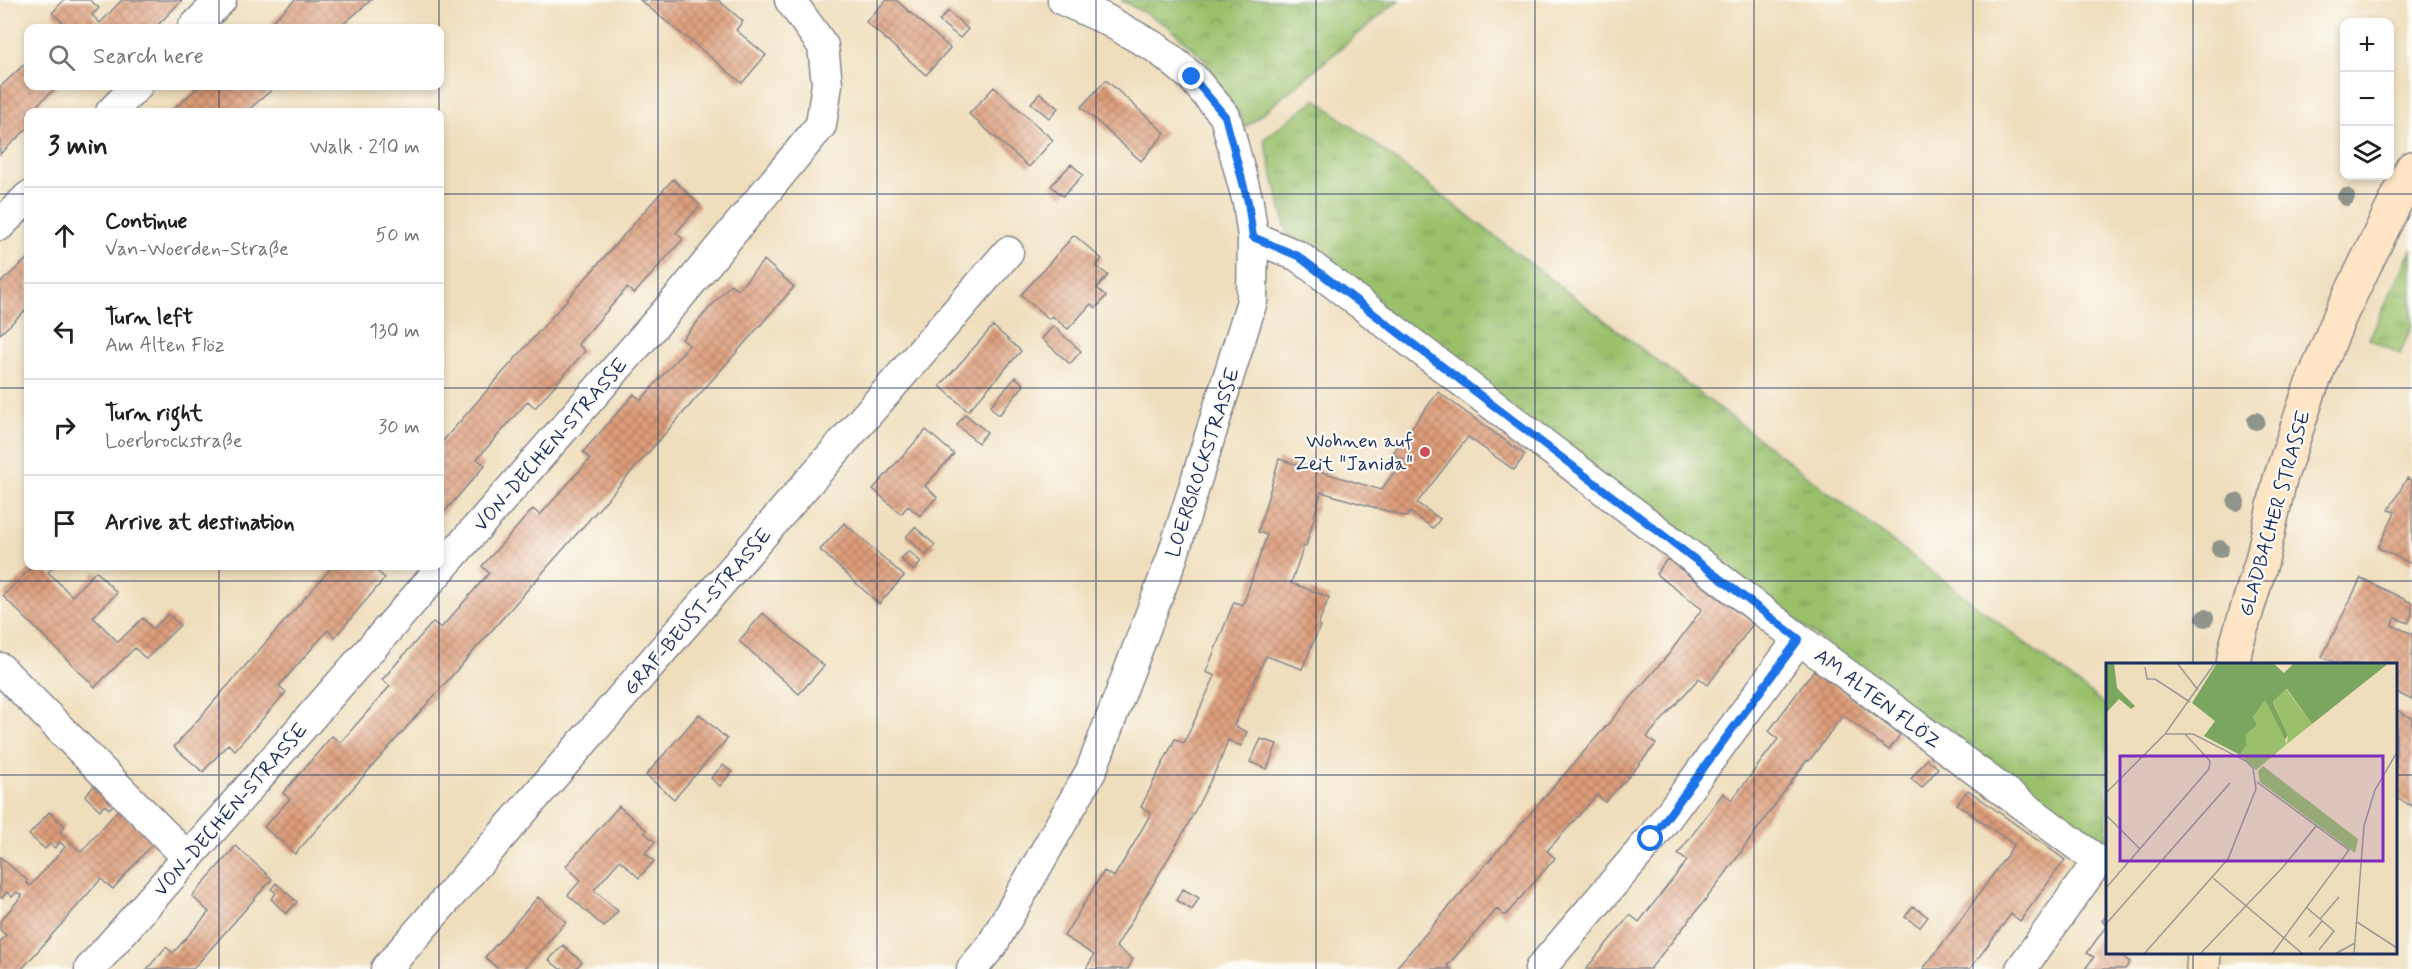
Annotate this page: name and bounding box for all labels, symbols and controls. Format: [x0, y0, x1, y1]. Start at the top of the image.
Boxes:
map controls [2340, 18, 2394, 180]
button: + [2340, 18, 2394, 72]
search box [24, 24, 444, 90]
icon: search [45, 41, 78, 74]
text: Search here [93, 43, 204, 71]
route end [1178, 63, 1204, 89]
button: − [2340, 72, 2394, 126]
button: layers [2340, 126, 2394, 180]
text: 3 min [48, 130, 108, 164]
text: Walk · 210 m [310, 134, 420, 161]
text: Continue [105, 208, 187, 236]
icon: ahead [48, 219, 81, 252]
text: 50 m [375, 222, 420, 249]
text: Van-Woerden-Straße [105, 236, 289, 263]
text: Turn left [105, 304, 193, 332]
icon: left [48, 315, 81, 348]
text: 130 m [369, 318, 420, 345]
text: Am Alten Flöz [105, 332, 225, 359]
street label: VON-DECHEN-STRASSE [468, 352, 634, 538]
street label: LOERBROCKSTRASSE [1160, 364, 1247, 561]
text: Turn right [105, 400, 203, 428]
street label: GLADBACHER STRASSE [2233, 407, 2318, 620]
icon: right [48, 411, 81, 444]
text: 30 m [378, 414, 420, 441]
text: Loerbrockstraße [105, 428, 243, 455]
place label: Wohnen auf Zeit "Janida" [1293, 428, 1413, 478]
marker: Wohnen auf Zeit "Janida" [1418, 445, 1432, 459]
icon: arrive [48, 507, 81, 540]
text: Arrive at destination [105, 509, 295, 537]
street label: GRAF-BEUST-STRASSE [618, 523, 778, 701]
street label: AM ALTEN FLÖZ [1808, 643, 1946, 756]
inset map [2106, 663, 2397, 954]
street label: VON-DECHEN-STRASSE [148, 717, 314, 903]
route start [1637, 825, 1663, 851]

